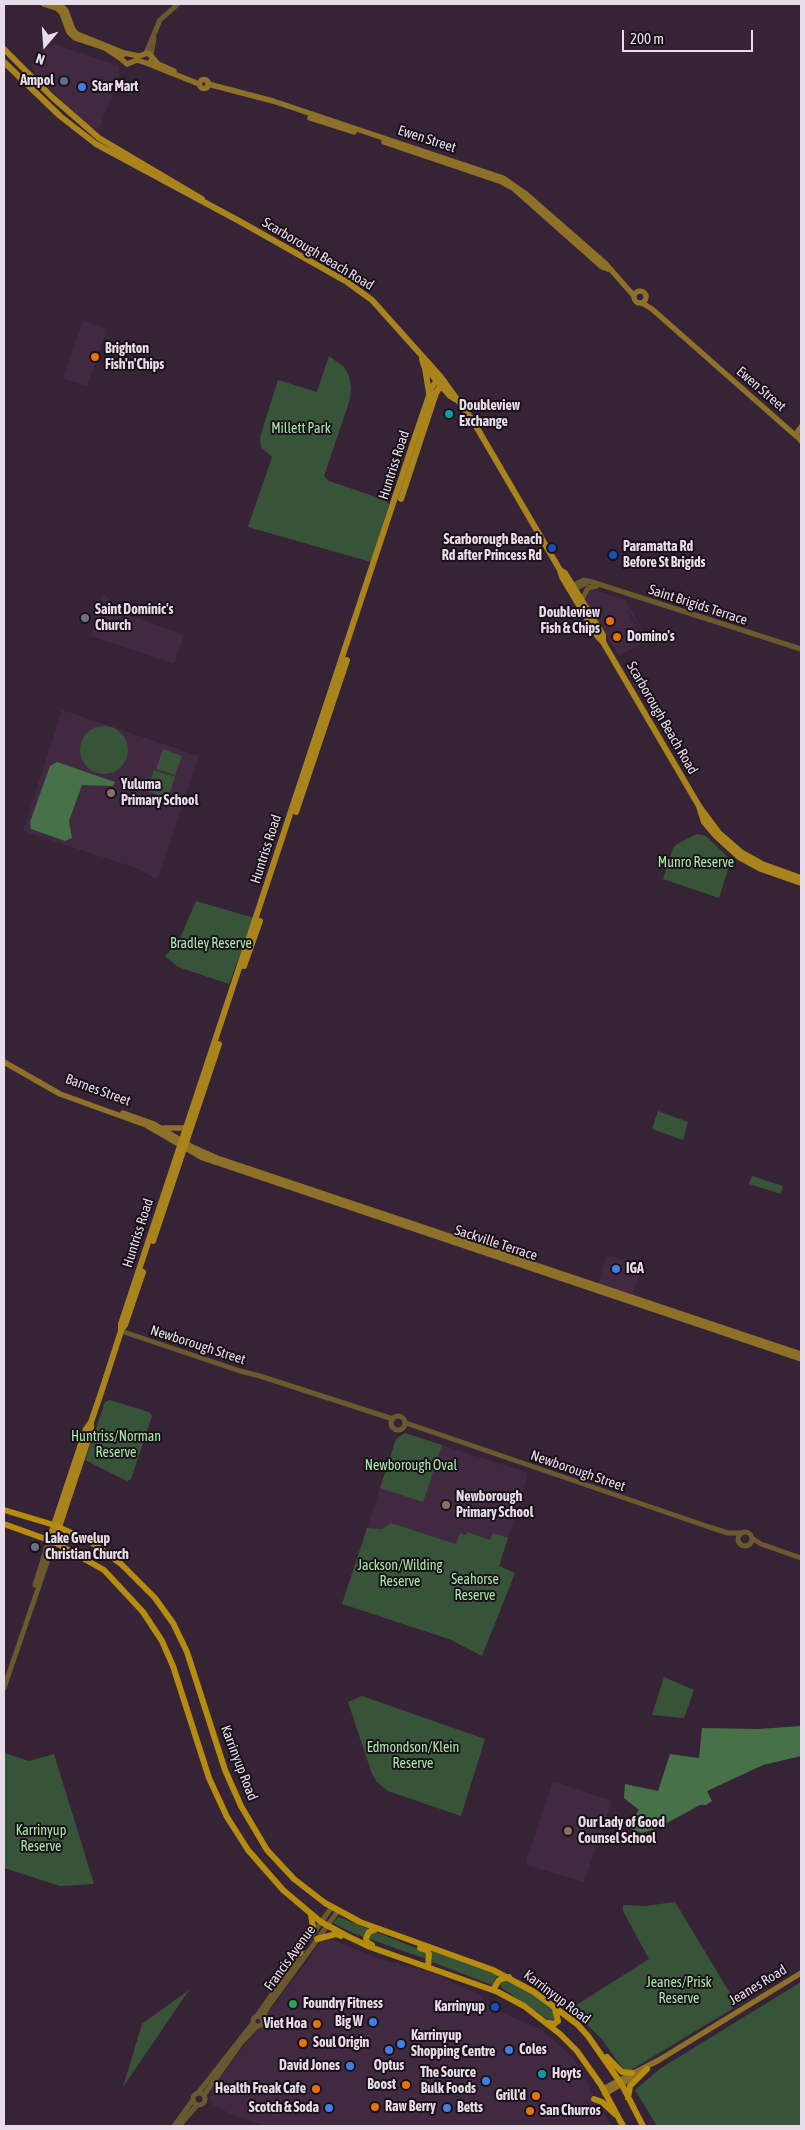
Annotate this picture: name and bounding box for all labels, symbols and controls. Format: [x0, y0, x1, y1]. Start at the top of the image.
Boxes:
north arrow [20, 20, 70, 70]
scale bar [625, 20, 756, 52]
text: 200 m [630, 30, 664, 47]
text: N [34, 50, 47, 68]
place label: Ampol [20, 73, 54, 89]
marker: Ampol [58, 75, 70, 87]
place label: Star Mart [92, 79, 138, 95]
marker: Star Mart [76, 81, 88, 93]
street label: Ewen Street [396, 122, 458, 156]
street label: Scarborough Beach Road [259, 214, 377, 294]
place label: Brighton Fish'n'Chips [105, 341, 164, 374]
marker: Brighton Fish'n'Chips [89, 351, 101, 363]
street label: Ewen Street [733, 363, 789, 415]
place label: Doubleview Exchange [459, 398, 520, 431]
marker: Doubleview Exchange [443, 408, 455, 420]
park label: Millett Park [271, 421, 331, 437]
street label: Huntriss Road [375, 428, 413, 502]
place label: Scarborough Beach Rd after Princess Rd [442, 532, 542, 564]
place label: Paramatta Rd Before St Brigids [623, 539, 705, 572]
marker: Scarborough Beach Rd after Princess Rd [546, 542, 558, 554]
marker: Paramatta Rd Before St Brigids [607, 549, 619, 561]
street label: Saint Brigids Terrace [647, 581, 749, 629]
place label: Saint Dominic's Church [95, 602, 173, 634]
place label: Doubleview Fish & Chips [539, 605, 600, 638]
marker: Saint Dominic's Church [79, 612, 91, 624]
marker: Doubleview Fish & Chips [604, 615, 616, 627]
place label: Domino's [627, 629, 675, 645]
marker: Domino's [611, 631, 623, 643]
street label: Scarborough Beach Road [623, 659, 701, 777]
place label: Yuluma Primary School [121, 777, 198, 810]
marker: Yuluma Primary School [105, 787, 117, 799]
street label: Huntriss Road [247, 812, 285, 886]
park label: Munro Reserve [658, 855, 734, 871]
park label: Bradley Reserve [170, 936, 252, 952]
street label: Barnes Street [63, 1070, 133, 1110]
street label: Huntriss Road [119, 1196, 157, 1270]
street label: Sackville Terrace [453, 1222, 539, 1264]
place label: IGA [626, 1261, 644, 1277]
marker: IGA [610, 1263, 622, 1275]
street label: Newborough Street [148, 1322, 248, 1368]
park label: Huntriss/Norman Reserve [71, 1429, 161, 1461]
street label: Newborough Street [528, 1447, 628, 1495]
park label: Newborough Oval [365, 1458, 457, 1474]
place label: Newborough Primary School [456, 1489, 533, 1521]
marker: Newborough Primary School [440, 1499, 452, 1511]
place label: Lake Gwelup Christian Church [45, 1531, 129, 1564]
marker: Lake Gwelup Christian Church [29, 1541, 41, 1553]
park label: Jackson/Wilding Reserve [358, 1558, 442, 1590]
park label: Seahorse Reserve [451, 1572, 499, 1604]
street label: Karrinyup Road [217, 1723, 261, 1803]
park label: Edmondson/Klein Reserve [367, 1740, 459, 1772]
place label: Our Lady of Good Counsel School [578, 1815, 665, 1848]
park label: Karrinyup Reserve [16, 1823, 66, 1855]
marker: Our Lady of Good Counsel School [562, 1825, 574, 1837]
street label: Francis Avenue [261, 1922, 319, 1994]
street label: Jeanes Road [726, 1961, 790, 2009]
street label: Karrinyup Road [520, 1966, 594, 2028]
park label: Jeanes/Prisk Reserve [646, 1975, 712, 2008]
place label: Foundry Fitness [303, 1996, 383, 2012]
marker: Foundry Fitness [287, 1998, 299, 2010]
place label: Karrinyup [434, 1999, 485, 2015]
marker: Karrinyup [489, 2001, 501, 2013]
place label: Big W [335, 2014, 363, 2030]
place label: Viet Hoa [263, 2016, 307, 2032]
marker: Big W [367, 2016, 379, 2028]
marker: Viet Hoa [311, 2018, 323, 2030]
place label: Karrinyup Shopping Centre [411, 2028, 495, 2060]
place label: Soul Origin [313, 2035, 369, 2051]
marker: Soul Origin [297, 2037, 309, 2049]
marker: Karrinyup Shopping Centre [395, 2038, 407, 2050]
place label: Coles [519, 2042, 547, 2058]
marker: Optus [383, 2044, 395, 2056]
marker: Coles [503, 2044, 515, 2056]
place label: David Jones [279, 2058, 340, 2074]
place label: Optus [374, 2058, 404, 2074]
marker: David Jones [344, 2060, 356, 2072]
place label: The Source Bulk Foods [420, 2065, 476, 2098]
place label: Hoyts [552, 2066, 581, 2082]
marker: Hoyts [536, 2068, 548, 2080]
marker: The Source Bulk Foods [480, 2075, 492, 2087]
place label: Boost [367, 2077, 396, 2093]
marker: Boost [400, 2079, 412, 2091]
place label: Health Freak Cafe [215, 2081, 306, 2097]
marker: Health Freak Cafe [310, 2083, 322, 2095]
place label: Grill'd [495, 2088, 526, 2104]
marker: Grill'd [530, 2090, 542, 2102]
place label: Raw Berry [385, 2099, 436, 2115]
place label: Scotch & Soda [249, 2100, 319, 2116]
place label: Betts [457, 2100, 483, 2116]
marker: Raw Berry [369, 2101, 381, 2113]
marker: Scotch & Soda [323, 2102, 335, 2114]
marker: Betts [441, 2102, 453, 2114]
place label: San Churros [540, 2103, 601, 2119]
marker: San Churros [524, 2105, 536, 2117]

